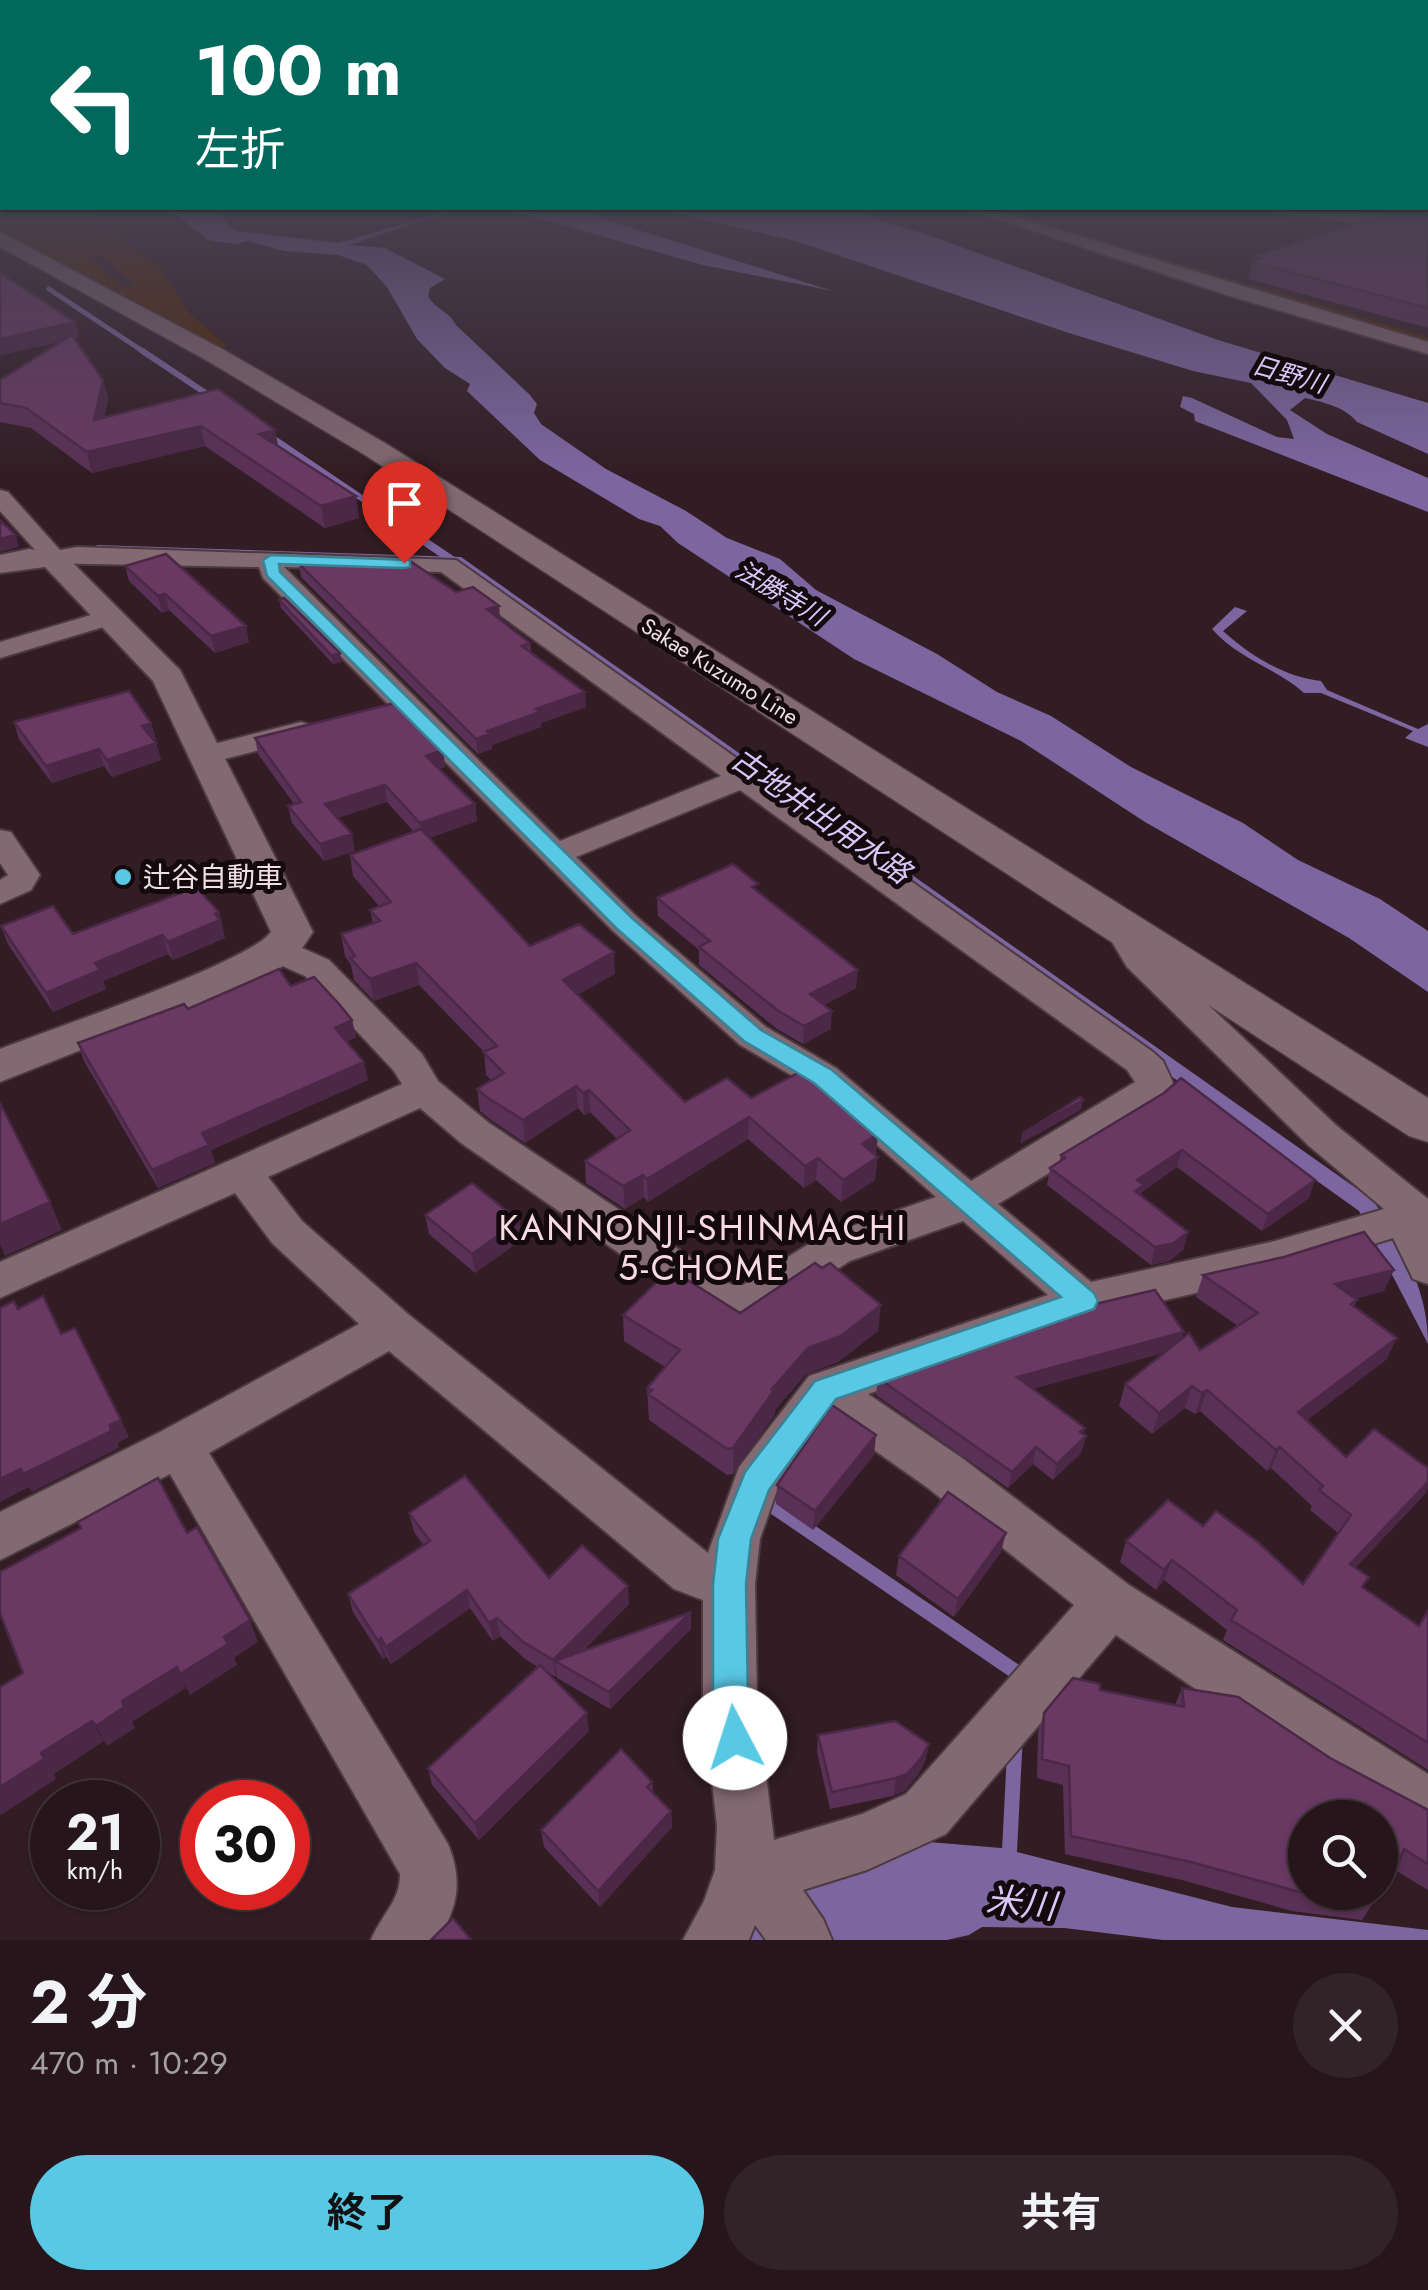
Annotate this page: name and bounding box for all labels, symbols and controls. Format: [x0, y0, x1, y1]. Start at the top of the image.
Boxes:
text: 100 m [195, 20, 402, 121]
icon: left [30, 40, 160, 170]
text: 左折 [195, 117, 285, 182]
water label: 日野川 [1248, 346, 1333, 402]
pin [362, 461, 447, 564]
icon: arrive [377, 476, 432, 531]
water label: 法勝寺川 [729, 552, 836, 636]
street label: Sakae Kuzumo Line [635, 610, 805, 732]
water label: 古地井出用水路 [723, 738, 922, 895]
place label: 辻谷自動車 [143, 857, 283, 898]
marker: 辻谷自動車 [112, 866, 134, 888]
district label: KANNONJI-SHINMACHI 5-CHOME [498, 1203, 908, 1293]
position arrow [683, 1686, 787, 1790]
speed limit sign: 30 [180, 1780, 310, 1910]
text: 21 [66, 1796, 124, 1869]
map controls [1288, 1800, 1398, 1910]
button: search [1288, 1800, 1398, 1910]
text: km/h [67, 1852, 123, 1888]
water label: 米川 [984, 1874, 1062, 1932]
text: 2 分 [30, 1959, 147, 2046]
button: close [1293, 1973, 1398, 2078]
text: 470 m · 10:29 [30, 2040, 228, 2086]
button: 終了 [30, 2155, 704, 2270]
button: 共有 [724, 2155, 1398, 2270]

